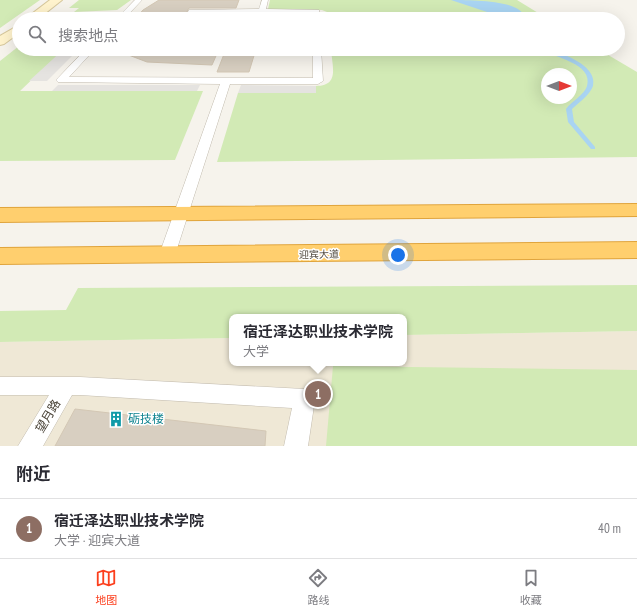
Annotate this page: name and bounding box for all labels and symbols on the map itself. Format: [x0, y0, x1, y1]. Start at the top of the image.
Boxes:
north arrow [541, 68, 577, 104]
your location [388, 245, 408, 265]
street label: 迎宾大道 [299, 248, 339, 261]
pin: 1 [305, 379, 331, 409]
street label: 望月路 [32, 396, 63, 435]
building icon: 砺技楼 [107, 410, 125, 428]
place label: 砺技楼 [128, 411, 164, 426]

